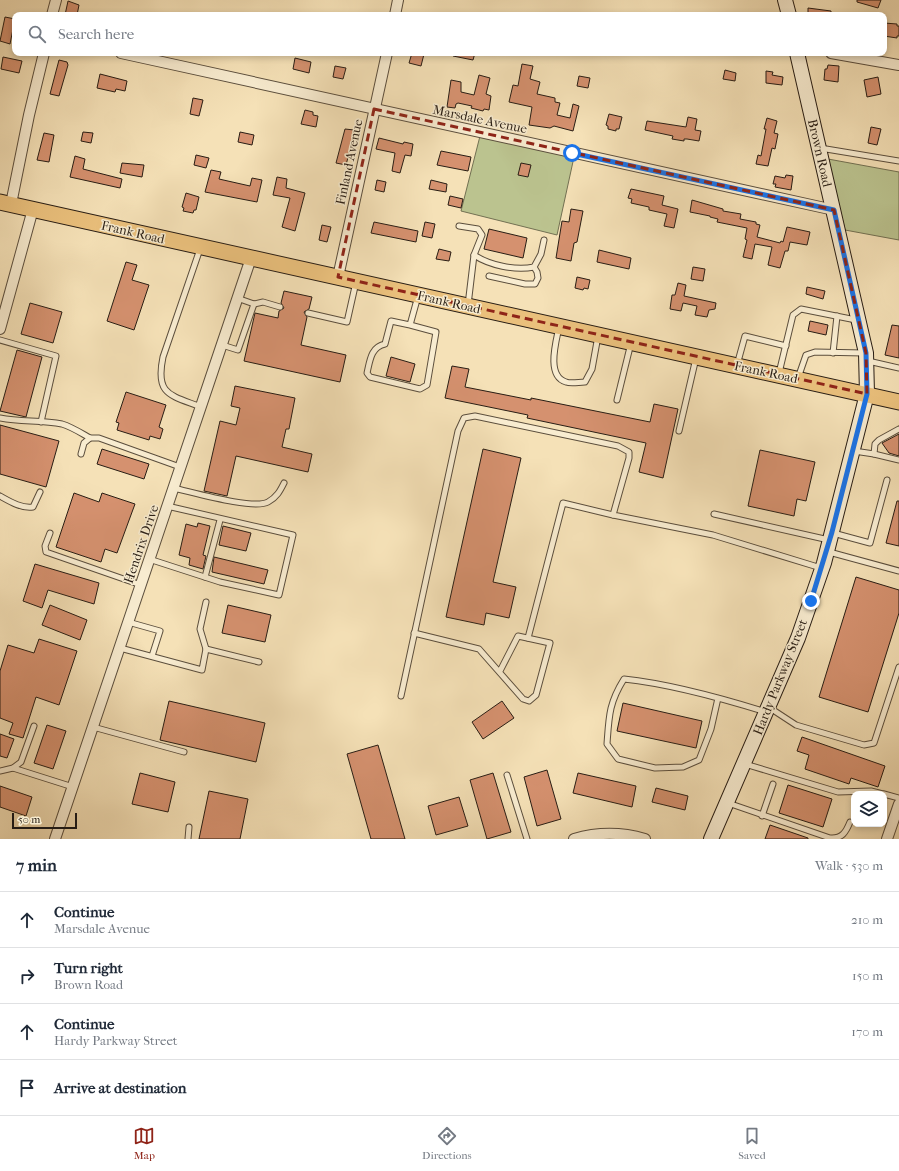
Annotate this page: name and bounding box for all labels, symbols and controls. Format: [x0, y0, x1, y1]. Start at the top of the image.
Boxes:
search box [12, 12, 887, 56]
icon: search [26, 23, 48, 45]
text: Search here [58, 25, 134, 43]
street label: Marsdale Avenue [431, 102, 529, 136]
street label: Finland Avenue [333, 117, 366, 206]
street label: Brown Road [805, 118, 835, 189]
route start [563, 144, 581, 162]
street label: Frank Road [100, 217, 167, 247]
street label: Frank Road [416, 287, 483, 317]
street label: Frank Road [733, 358, 800, 386]
street label: Hendrix Drive [121, 502, 162, 585]
route end [802, 592, 820, 610]
street label: Hardy Parkway Street [750, 617, 810, 737]
map controls [851, 791, 887, 827]
button: layers [851, 791, 887, 827]
scale bar [12, 811, 77, 830]
text: 50 m [18, 813, 40, 826]
text: 7 min [16, 855, 57, 875]
text: Walk · 530 m [815, 858, 883, 873]
text: Continue [54, 903, 114, 921]
icon: ahead [16, 909, 38, 931]
text: 210 m [851, 912, 883, 927]
text: Marsdale Avenue [54, 921, 150, 936]
text: Turn right [54, 959, 123, 977]
icon: right [16, 965, 38, 987]
text: 150 m [852, 968, 883, 983]
text: Brown Road [54, 977, 123, 992]
text: Continue [54, 1015, 114, 1033]
icon: ahead [16, 1021, 38, 1043]
text: 170 m [851, 1024, 883, 1039]
text: Hardy Parkway Street [54, 1033, 178, 1048]
icon: arrive [16, 1077, 38, 1099]
text: Arrive at destination [54, 1079, 186, 1097]
tab: Map [133, 1125, 155, 1162]
tab: Directions [422, 1125, 472, 1162]
tab: Saved [738, 1125, 766, 1162]

